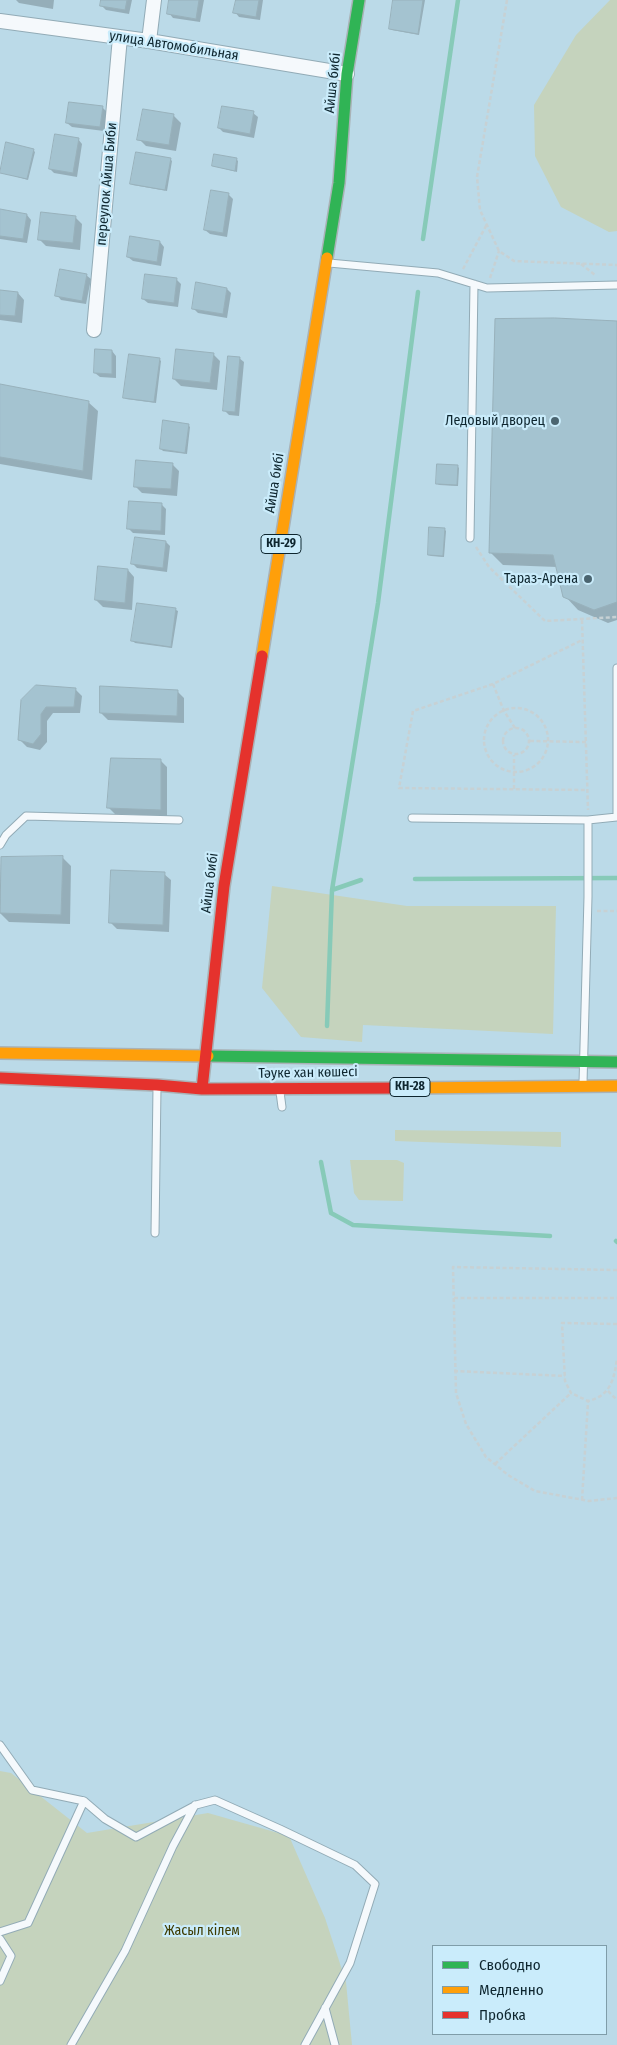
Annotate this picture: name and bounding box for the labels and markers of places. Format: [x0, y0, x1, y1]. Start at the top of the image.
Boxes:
place label: Ледовый дворец [445, 413, 545, 429]
marker: Ледовый дворец [549, 415, 561, 427]
place label: Тараз-Арена [504, 571, 578, 587]
marker: Тараз-Арена [582, 573, 594, 585]

